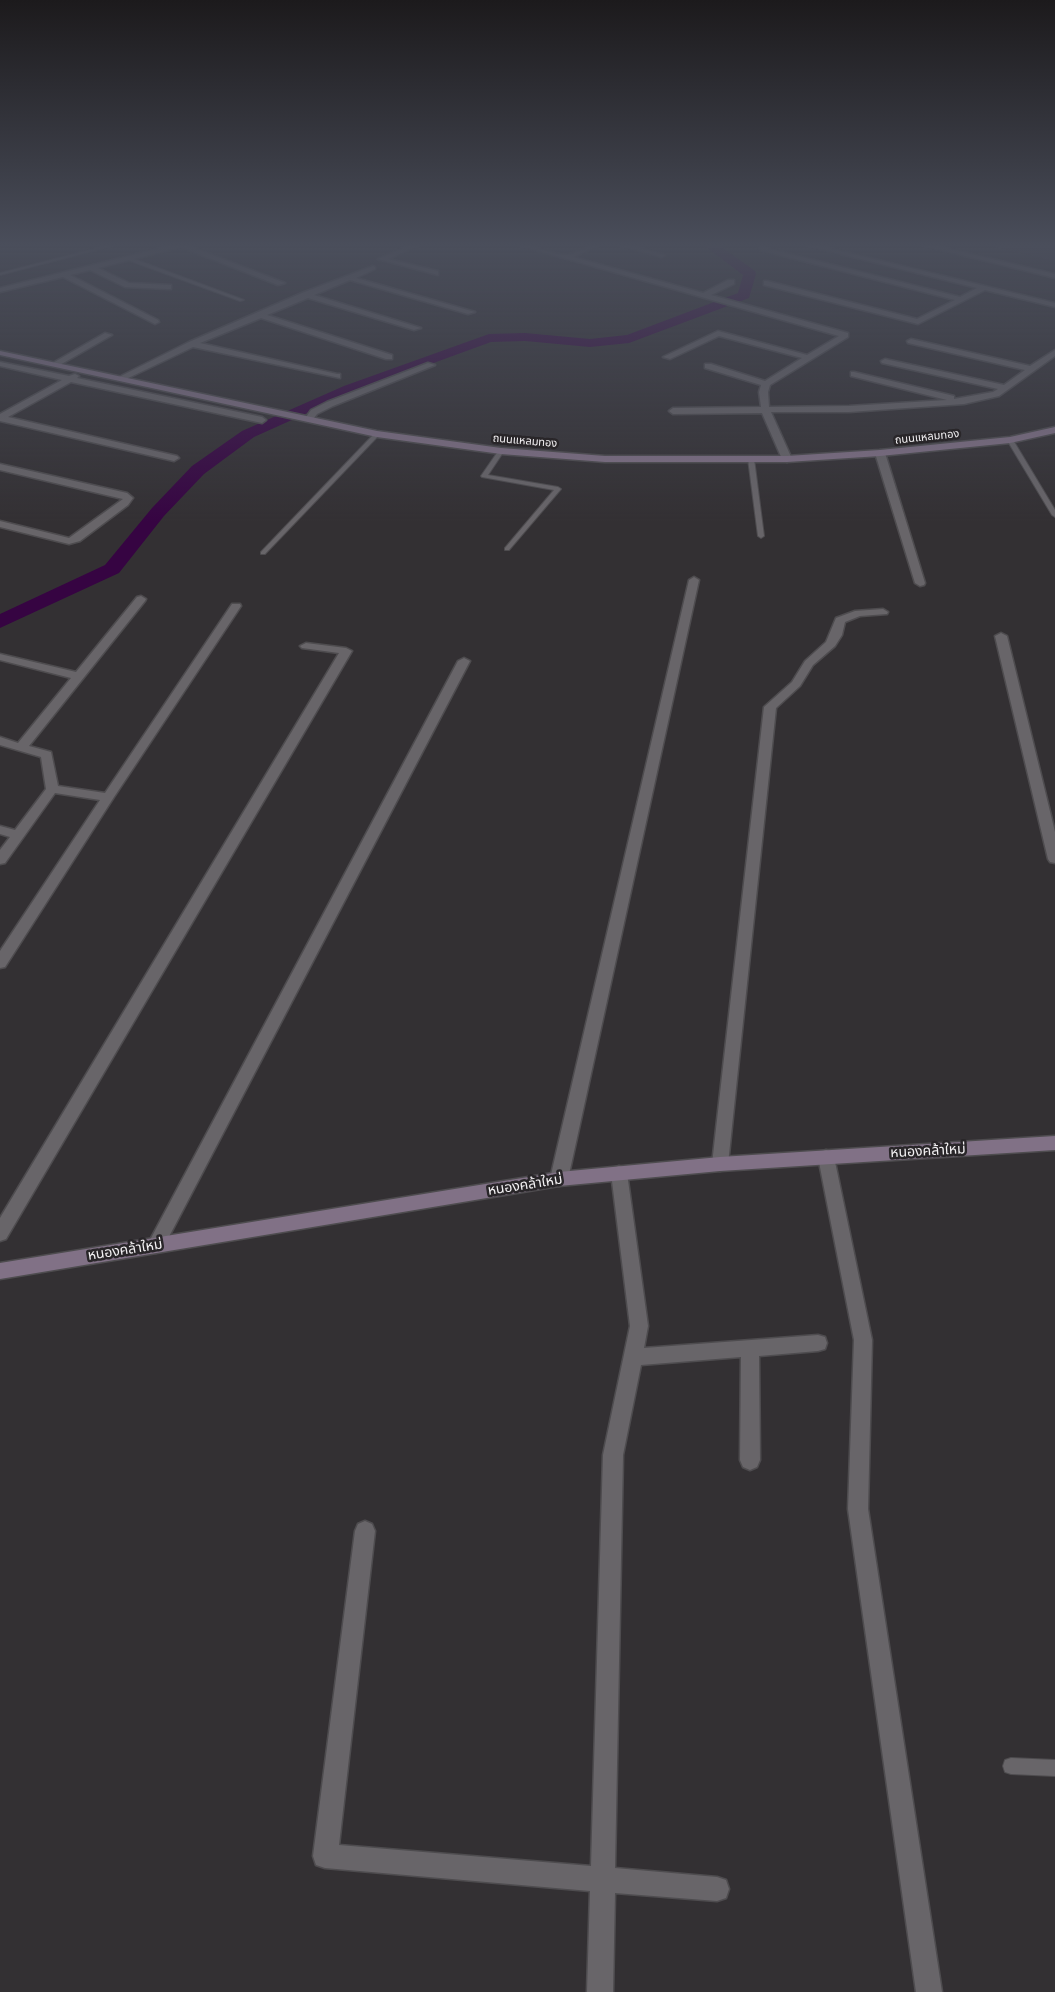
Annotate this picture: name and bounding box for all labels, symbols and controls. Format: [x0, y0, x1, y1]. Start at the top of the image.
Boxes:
street label: ถนนแหลมทอง [894, 427, 960, 447]
street label: ถนนแหลมทอง [492, 432, 558, 450]
street label: หนองคล้าใหม่ [890, 1141, 966, 1161]
street label: หนองคล้าใหม่ [486, 1171, 564, 1199]
street label: หนองคล้าใหม่ [86, 1236, 164, 1264]

